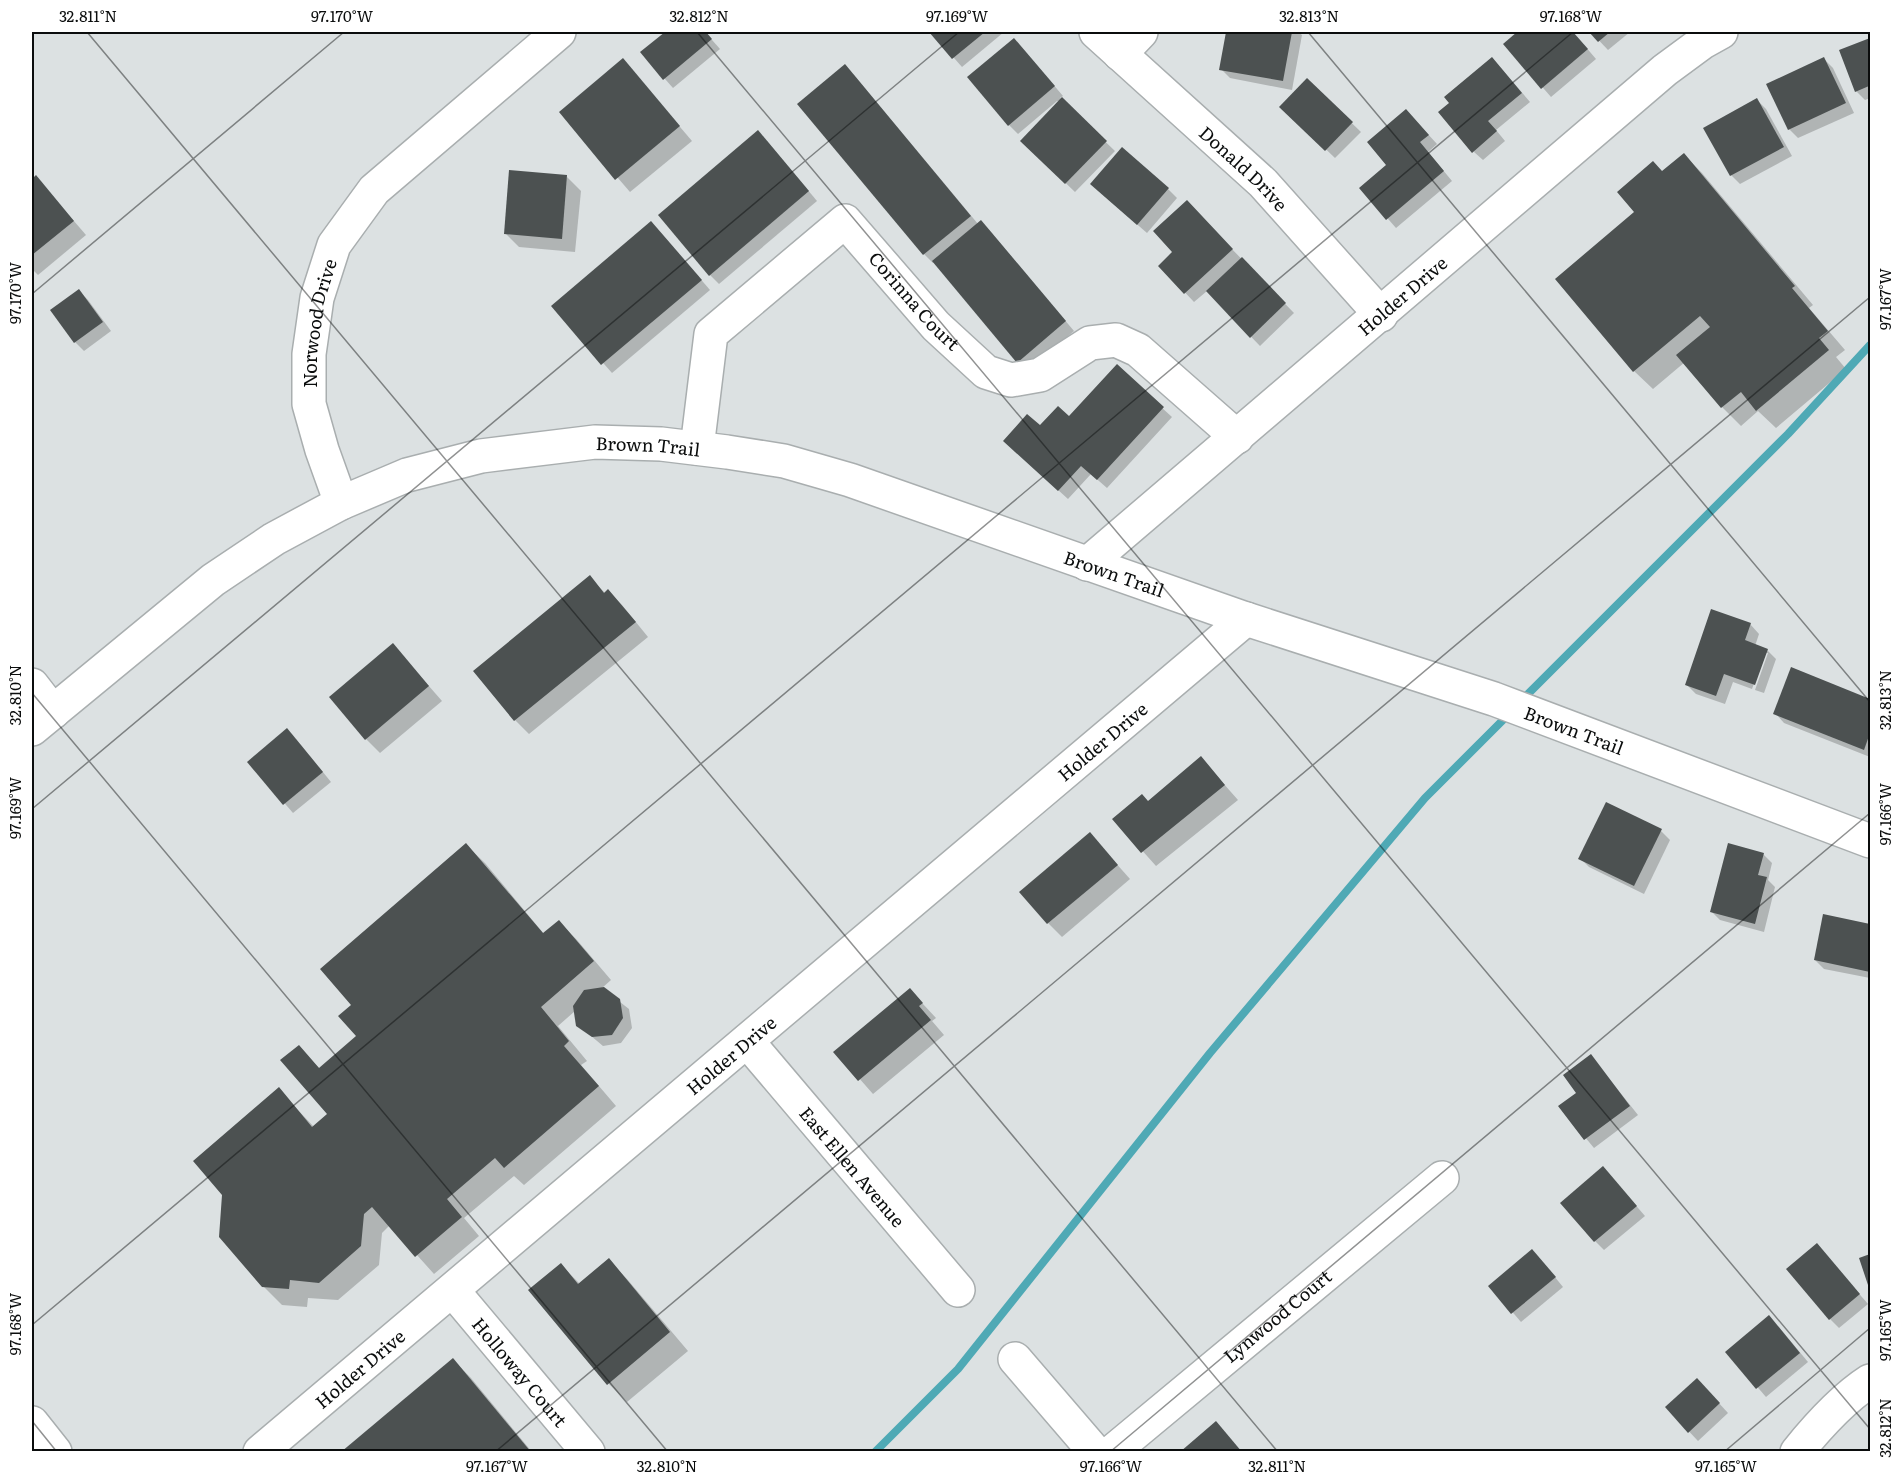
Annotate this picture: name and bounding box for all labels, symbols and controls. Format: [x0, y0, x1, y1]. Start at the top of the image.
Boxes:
text: 32.811°N [59, 4, 117, 27]
text: 97.170°W [311, 4, 374, 27]
text: 32.812°N [669, 4, 729, 27]
text: 97.169°W [926, 4, 989, 27]
text: 32.813°N [1279, 4, 1339, 27]
text: 97.168°W [1540, 4, 1603, 27]
street label: Donald Drive [1194, 119, 1295, 216]
street label: Corinna Court [863, 245, 967, 356]
street label: Holder Drive [1351, 249, 1453, 341]
street label: Norwood Drive [296, 255, 342, 388]
text: 97.170°W [3, 261, 26, 324]
text: 97.167°W [1873, 267, 1896, 330]
street label: Brown Trail [595, 429, 702, 462]
street label: Brown Trail [1060, 543, 1168, 603]
text: 32.810°N [3, 665, 26, 725]
text: 32.813°N [1873, 670, 1896, 730]
street label: Holder Drive [1051, 695, 1153, 787]
street label: Brown Trail [1521, 698, 1628, 760]
text: 97.169°W [3, 776, 26, 839]
text: 97.166°W [1873, 782, 1896, 845]
street label: Holder Drive [680, 1008, 781, 1100]
street label: East Ellen Avenue [794, 1100, 912, 1232]
street label: Lynwood Court [1217, 1262, 1337, 1368]
text: 97.168°W [3, 1292, 26, 1355]
text: 97.165°W [1873, 1298, 1896, 1361]
street label: Holloway Court [466, 1311, 575, 1433]
street label: Holder Drive [308, 1322, 410, 1414]
text: 32.812°N [1873, 1398, 1896, 1458]
text: 97.167°W [466, 1454, 529, 1477]
text: 32.810°N [637, 1454, 697, 1477]
text: 97.166°W [1080, 1454, 1143, 1477]
text: 32.811°N [1248, 1454, 1306, 1477]
text: 97.165°W [1695, 1454, 1758, 1477]

